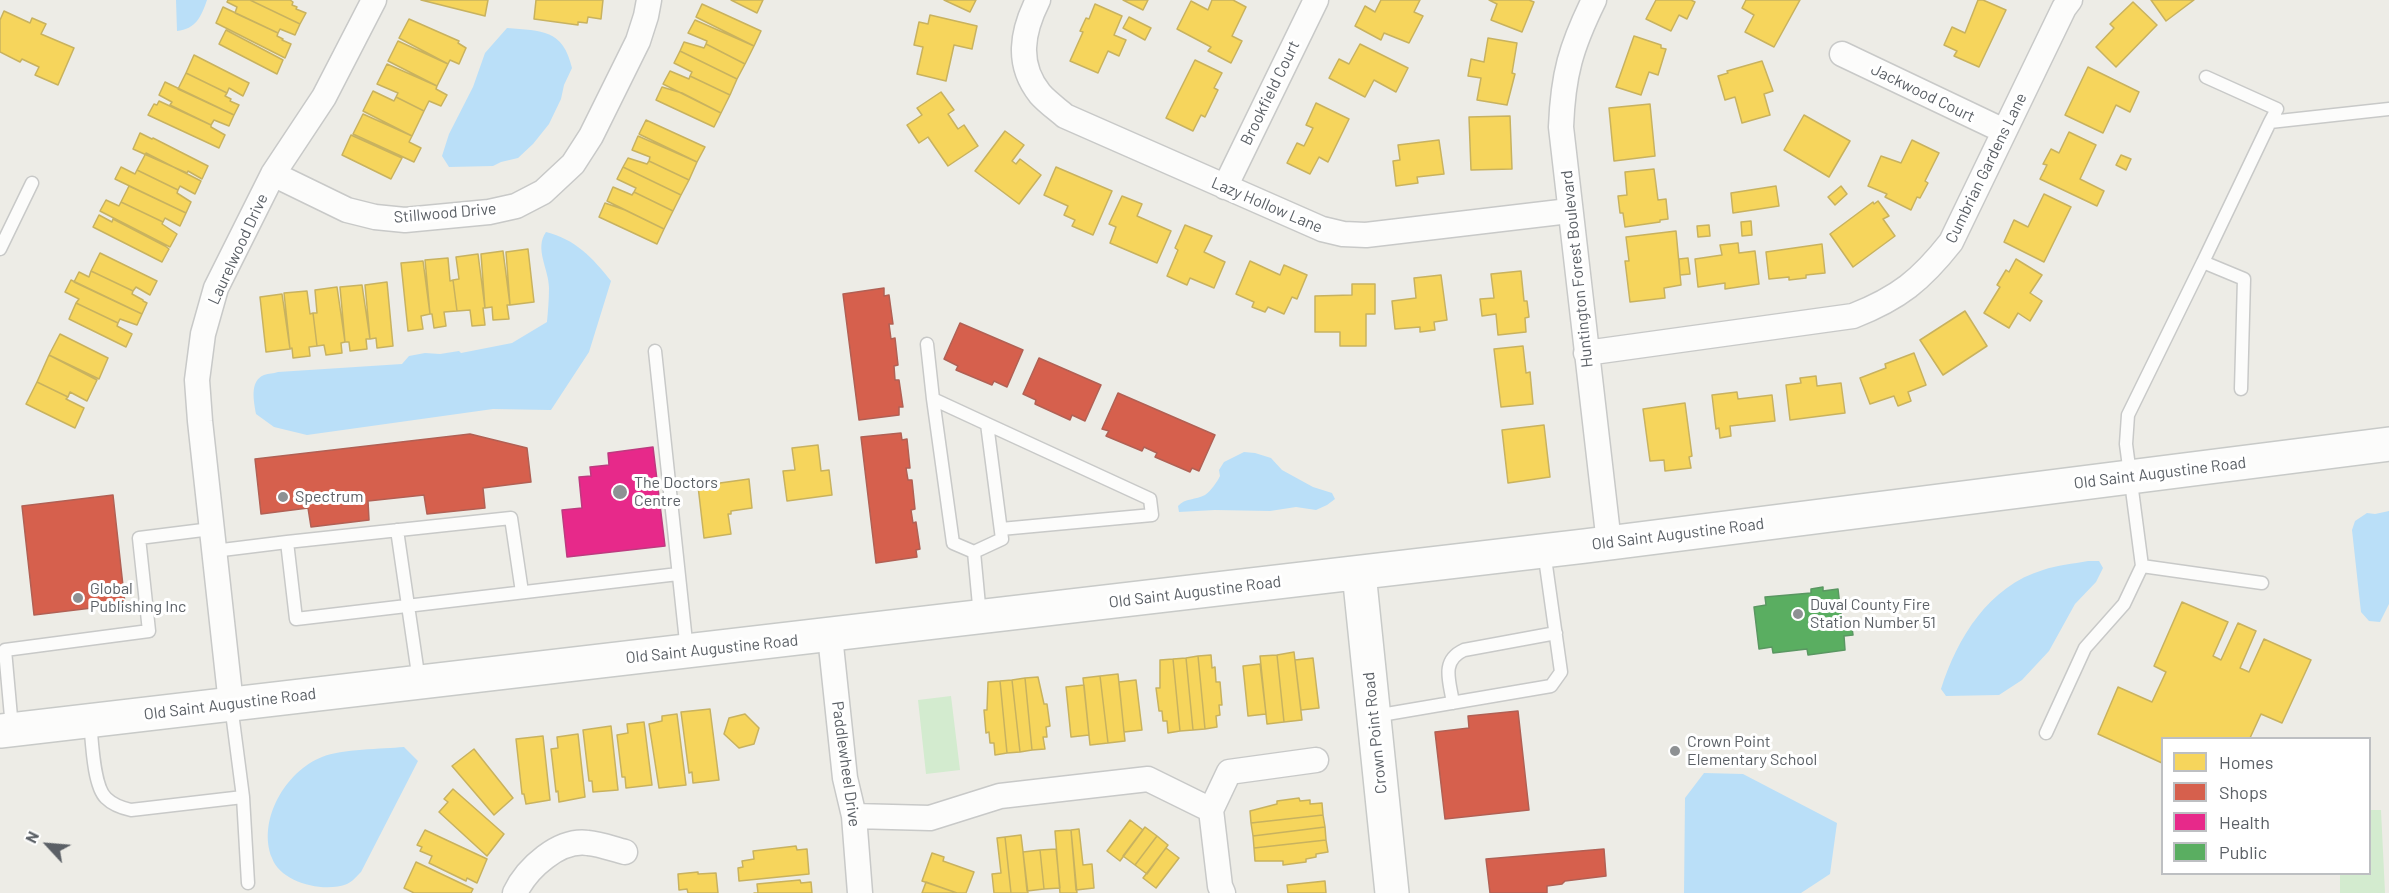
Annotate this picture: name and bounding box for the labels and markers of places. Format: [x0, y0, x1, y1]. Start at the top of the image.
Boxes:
place label: The Doctors Centre [634, 473, 718, 511]
marker: The Doctors Centre [611, 483, 629, 501]
place label: Spectrum [295, 487, 363, 507]
marker: Spectrum [276, 490, 290, 504]
place label: Global Publishing Inc [90, 579, 186, 617]
marker: Global Publishing Inc [71, 591, 85, 605]
place label: Duval County Fire Station Number 51 [1810, 595, 1936, 633]
marker: Duval County Fire Station Number 51 [1791, 607, 1805, 621]
place label: Crown Point Elementary School [1687, 732, 1817, 770]
marker: Crown Point Elementary School [1668, 744, 1682, 758]

